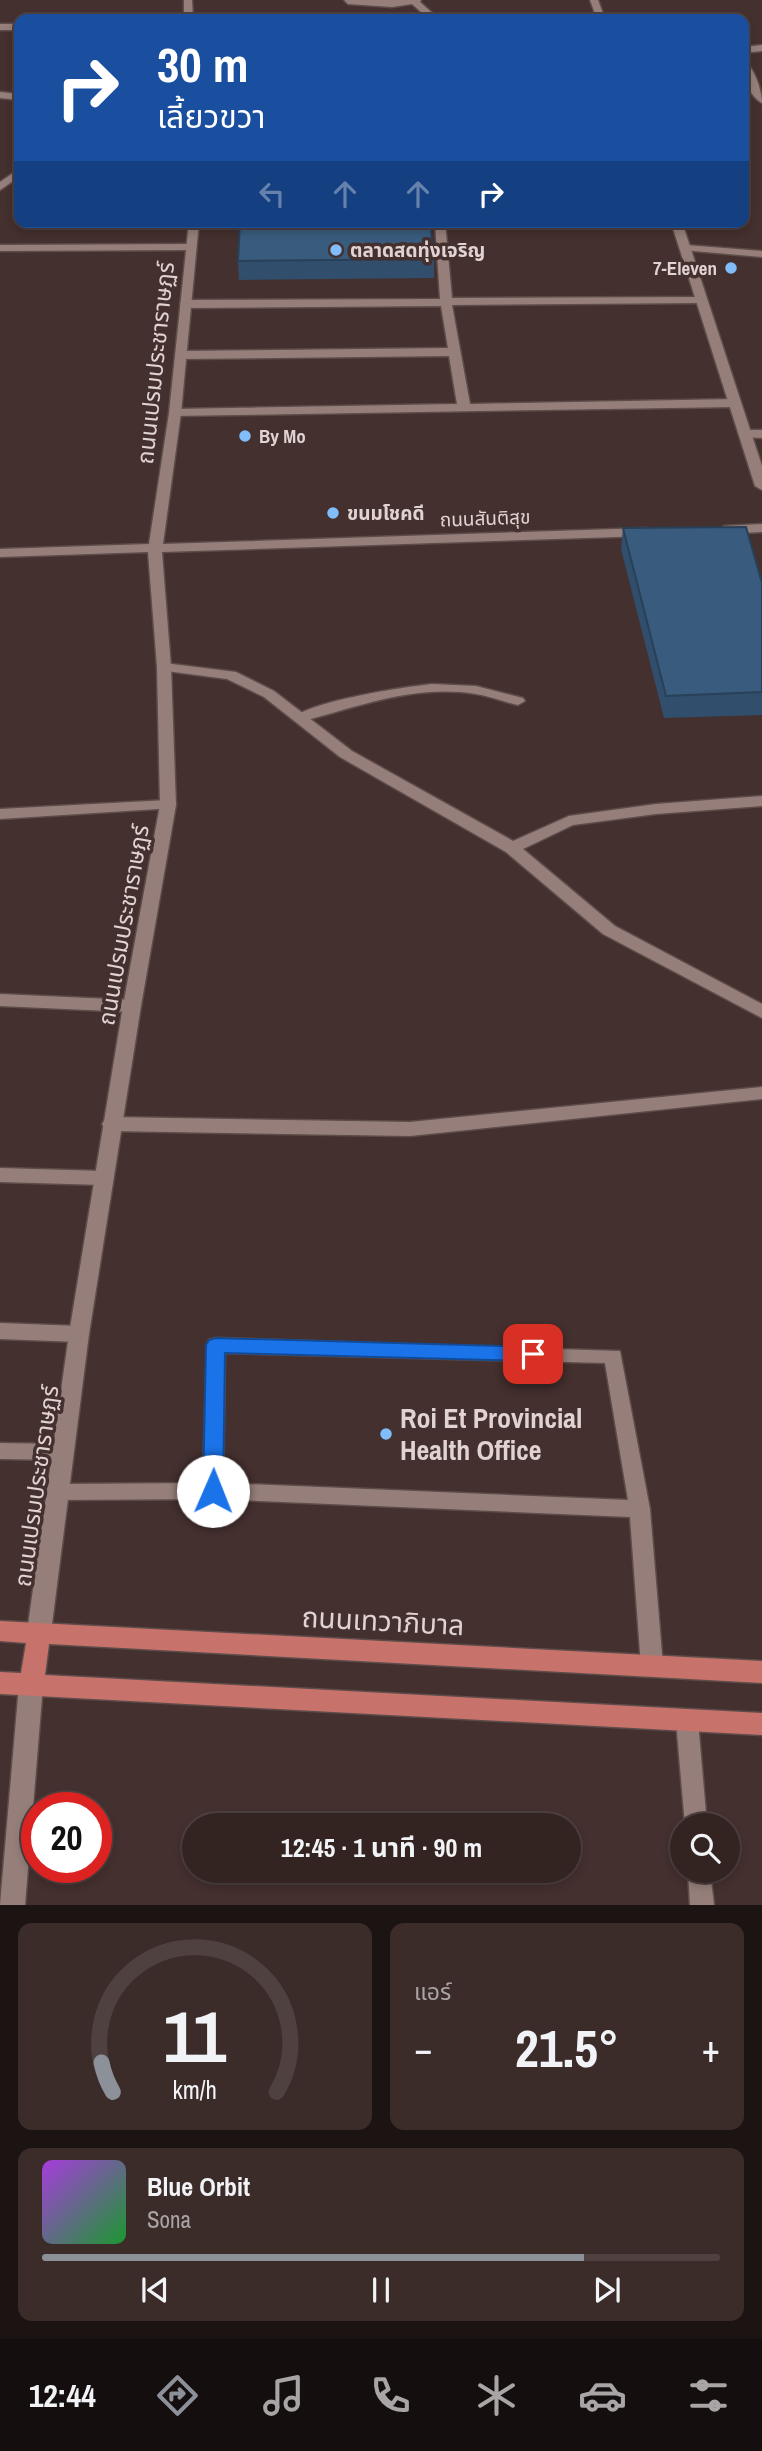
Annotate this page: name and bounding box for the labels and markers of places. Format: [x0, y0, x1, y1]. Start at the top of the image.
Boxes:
place label: ตลาดสดทุ่งเจริญ [350, 237, 485, 263]
marker: ตลาดสดทุ่งเจริญ [328, 242, 344, 258]
place label: 7-Eleven [653, 255, 717, 281]
marker: 7-Eleven [723, 260, 739, 276]
place label: By Mo [259, 423, 306, 449]
marker: By Mo [237, 428, 253, 444]
place label: ขนมโชคดี [347, 500, 425, 526]
marker: ขนมโชคดี [325, 505, 341, 521]
pin [503, 1324, 563, 1384]
place label: Roi Et Provincial Health Office [400, 1399, 582, 1469]
marker: Roi Et Provincial Health Office [378, 1426, 394, 1442]

